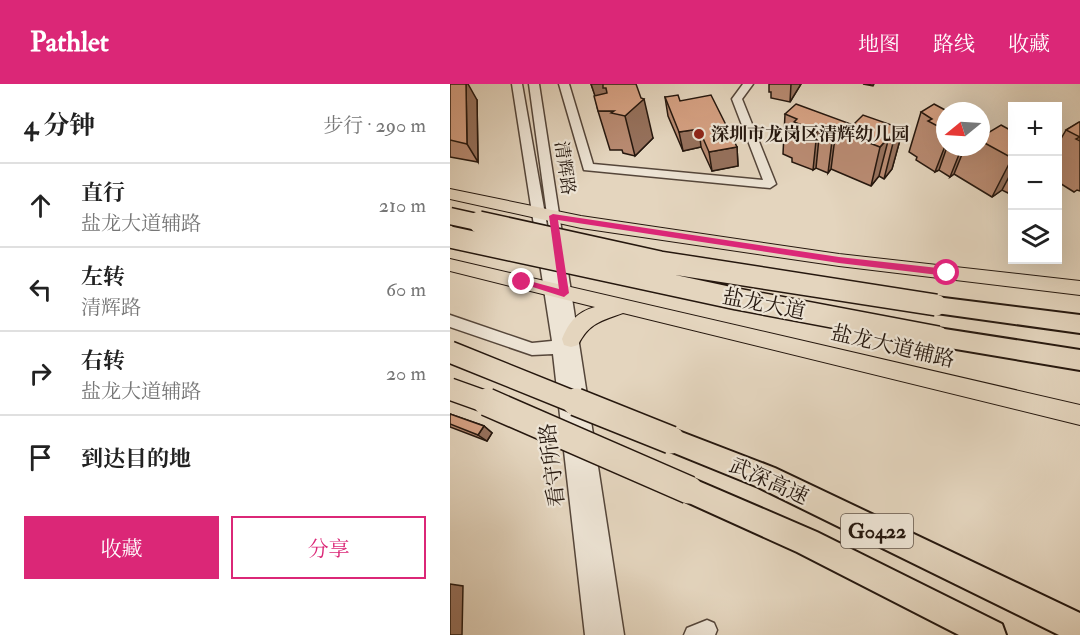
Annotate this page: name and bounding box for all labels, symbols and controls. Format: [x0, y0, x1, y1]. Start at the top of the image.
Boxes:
text: Pathlet [30, 25, 109, 60]
text: 地图 [858, 31, 900, 58]
text: 路线 [933, 31, 975, 58]
text: 收藏 [1008, 31, 1050, 58]
north arrow [936, 102, 990, 156]
map controls [1008, 102, 1062, 264]
button: + [1008, 102, 1062, 156]
text: 4 分钟 [24, 110, 96, 142]
text: 步行 · 290 m [323, 113, 426, 138]
place label: 深圳市龙岗区清辉幼儿园 [711, 123, 909, 146]
marker: 深圳市龙岗区清辉幼儿园 [692, 127, 706, 141]
street label: 清辉路 [549, 140, 580, 196]
button: − [1008, 156, 1062, 210]
text: 直行 [81, 179, 125, 207]
icon: ahead [24, 189, 57, 222]
text: 210 m [379, 193, 426, 218]
button: layers [1008, 210, 1062, 264]
text: 盐龙大道辅路 [81, 211, 201, 236]
route start [933, 259, 959, 285]
text: 左转 [81, 263, 125, 291]
route end [508, 268, 534, 294]
icon: left [24, 273, 57, 306]
text: 60 m [386, 277, 426, 302]
street label: 盐龙大道 [720, 283, 808, 326]
text: 清辉路 [81, 295, 141, 320]
street label: 盐龙大道辅路 [828, 319, 957, 374]
text: 右转 [81, 347, 125, 375]
icon: right [24, 357, 57, 390]
text: 20 m [386, 361, 426, 386]
text: 盐龙大道辅路 [81, 379, 201, 404]
street label: 看守所路 [534, 422, 571, 508]
icon: arrive [24, 441, 57, 474]
text: 到达目的地 [81, 445, 191, 473]
street label: 武深高速 [725, 452, 813, 511]
road number: G0422 [841, 514, 913, 548]
button: 收藏 [24, 516, 219, 579]
button: 分享 [231, 516, 426, 579]

